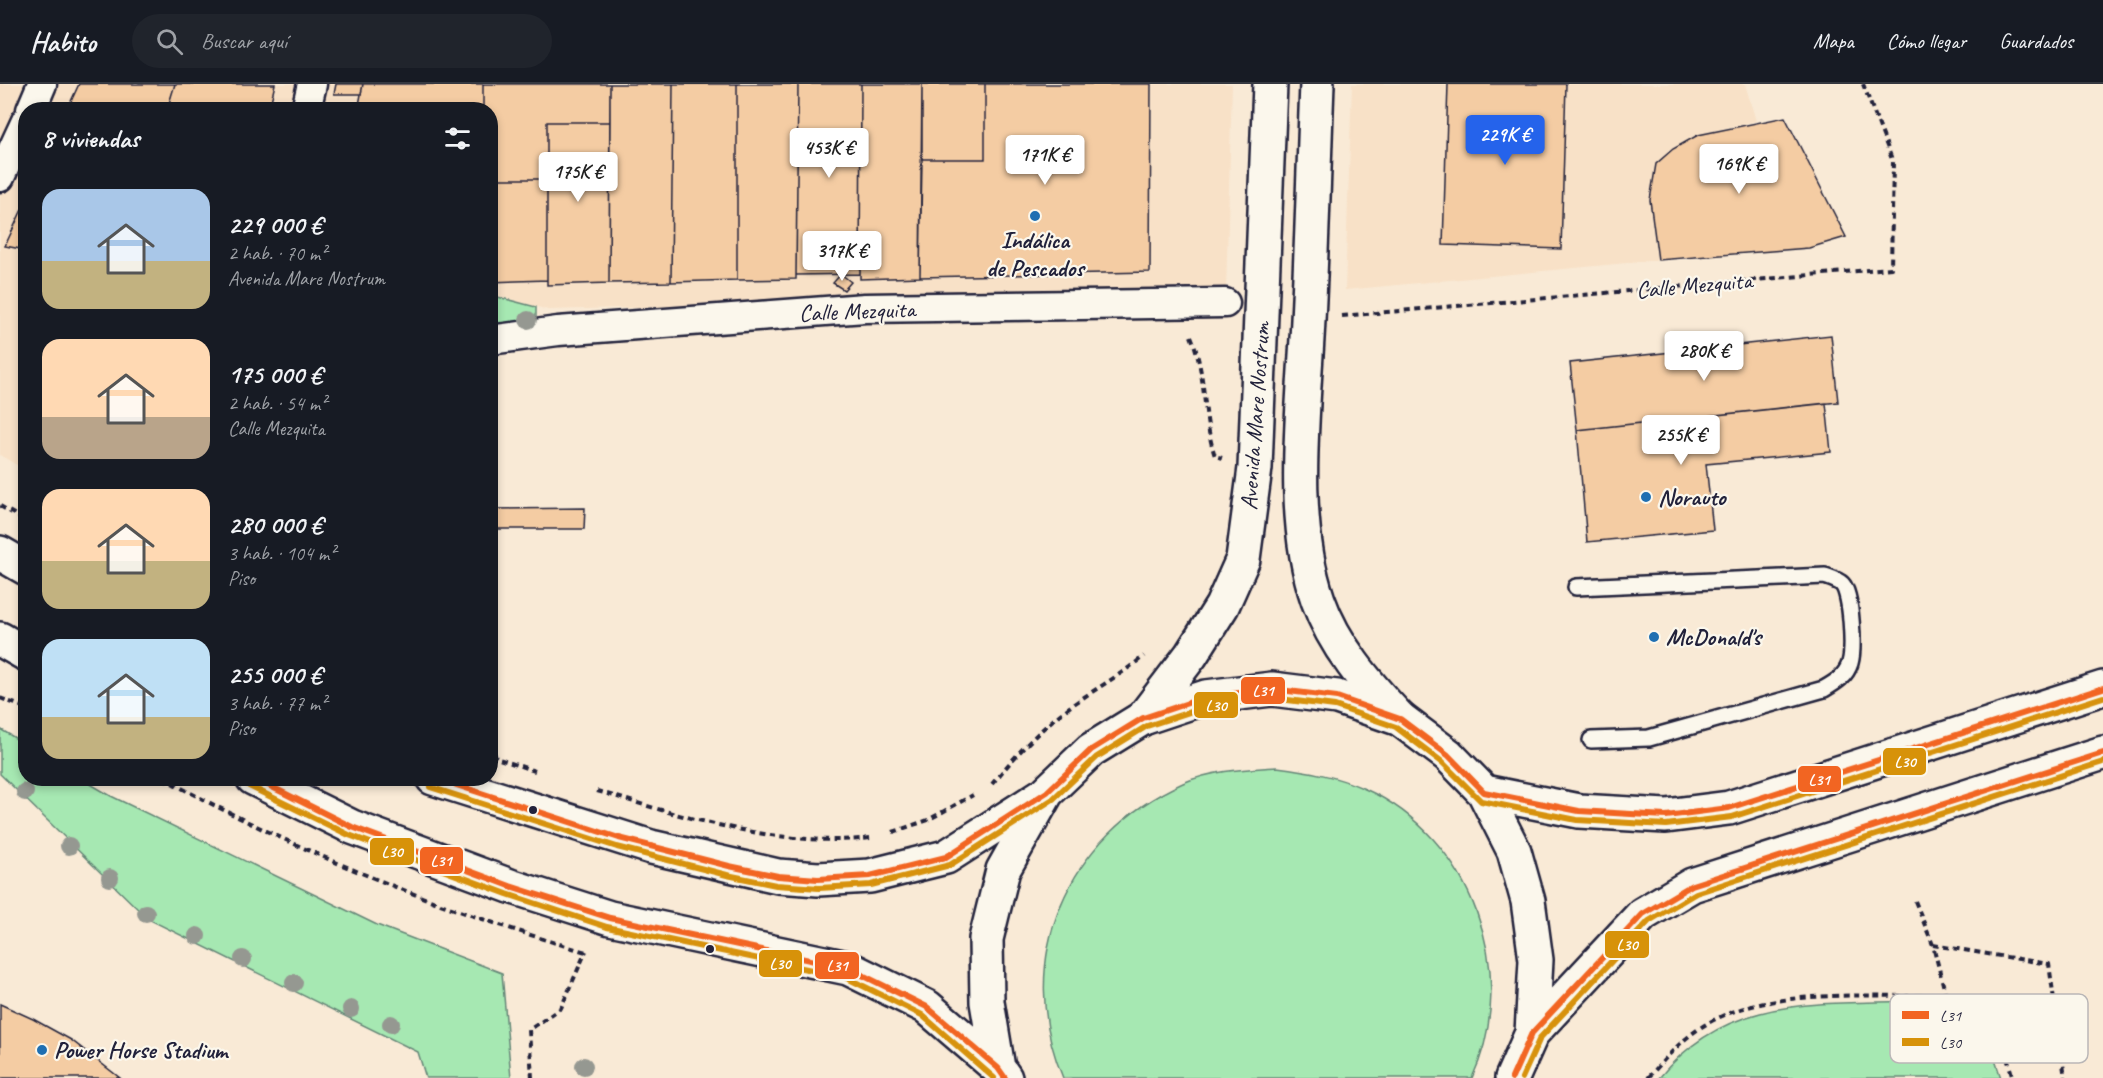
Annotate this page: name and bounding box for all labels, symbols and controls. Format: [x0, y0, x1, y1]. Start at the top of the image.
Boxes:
search box [132, 14, 552, 68]
text: Habito [30, 24, 96, 59]
icon: search [153, 25, 186, 58]
text: Buscar aquí [201, 27, 287, 55]
text: Mapa [1813, 28, 1854, 54]
text: Cómo llegar [1887, 28, 1966, 54]
text: Guardados [1999, 28, 2073, 54]
pin: 229K € [1456, 115, 1554, 166]
text: 8 viviendas [42, 122, 139, 155]
icon: filters [441, 122, 474, 155]
text: 229K € [1480, 122, 1530, 147]
pin: 453K € [780, 128, 878, 179]
text: 453K € [804, 135, 854, 160]
pin: 171K € [996, 135, 1094, 186]
text: 171K € [1020, 142, 1070, 167]
pin: 169K € [1690, 144, 1788, 195]
text: 169K € [1713, 151, 1765, 176]
pin: 175K € [529, 152, 627, 203]
text: 175K € [553, 159, 603, 184]
text: 229 000 € [228, 208, 322, 241]
marker: Indálica de Pescados [1028, 209, 1042, 223]
icon: home [90, 213, 162, 285]
place label: Indálica de Pescados [986, 225, 1086, 283]
pin: 317K € [793, 231, 891, 282]
text: 317K € [817, 238, 867, 263]
text: 2 hab. · 70 m² [228, 241, 326, 266]
street label: Calle Mezquita [1635, 265, 1755, 305]
text: Avenida Mare Nostrum [228, 266, 385, 291]
street label: Calle Mezquita [798, 294, 918, 328]
street label: Avenida Mare Nostrum [1233, 320, 1277, 511]
pin: 280K € [1655, 331, 1753, 382]
text: 280K € [1679, 338, 1730, 363]
text: 175 000 € [228, 358, 322, 391]
icon: home [90, 363, 162, 435]
text: 2 hab. · 54 m² [228, 391, 326, 416]
pin: 255K € [1632, 415, 1730, 466]
text: Calle Mezquita [228, 416, 325, 441]
text: 255K € [1656, 422, 1706, 447]
place label: Norauto [1658, 482, 1728, 512]
marker: Norauto [1639, 490, 1653, 504]
text: 280 000 € [228, 508, 322, 541]
icon: home [90, 513, 162, 585]
text: 3 hab. · 104 m² [228, 541, 335, 566]
text: Piso [228, 566, 255, 591]
place label: McDonald's [1666, 622, 1764, 652]
marker: McDonald's [1647, 630, 1661, 644]
text: 255 000 € [228, 658, 322, 691]
icon: home [90, 663, 162, 735]
line badge: L31 [1240, 676, 1286, 705]
text: L31 [1252, 681, 1275, 701]
text: 3 hab. · 77 m² [228, 691, 326, 716]
line badge: L30 [1193, 691, 1239, 719]
text: L30 [1205, 696, 1228, 716]
text: Piso [228, 716, 255, 741]
line badge: L30 [1882, 747, 1927, 776]
text: L30 [1894, 752, 1917, 772]
line badge: L31 [1797, 765, 1842, 793]
text: L31 [1808, 770, 1831, 790]
unlabelled marker [527, 804, 539, 816]
line badge: L30 [369, 837, 415, 866]
text: L30 [381, 842, 404, 862]
line badge: L31 [419, 846, 464, 875]
text: L31 [430, 851, 453, 871]
line badge: L30 [1604, 930, 1650, 959]
text: L30 [1616, 935, 1639, 955]
unlabelled marker [704, 943, 716, 955]
line badge: L30 [758, 949, 803, 978]
line badge: L31 [814, 951, 860, 980]
text: L30 [769, 954, 792, 974]
text: L31 [826, 956, 849, 976]
legend [1890, 994, 2088, 1063]
text: L31 [1940, 1006, 1962, 1026]
text: L30 [1940, 1033, 1963, 1053]
place label: Power Horse Stadium [54, 1035, 230, 1065]
marker: Power Horse Stadium [35, 1043, 49, 1057]

